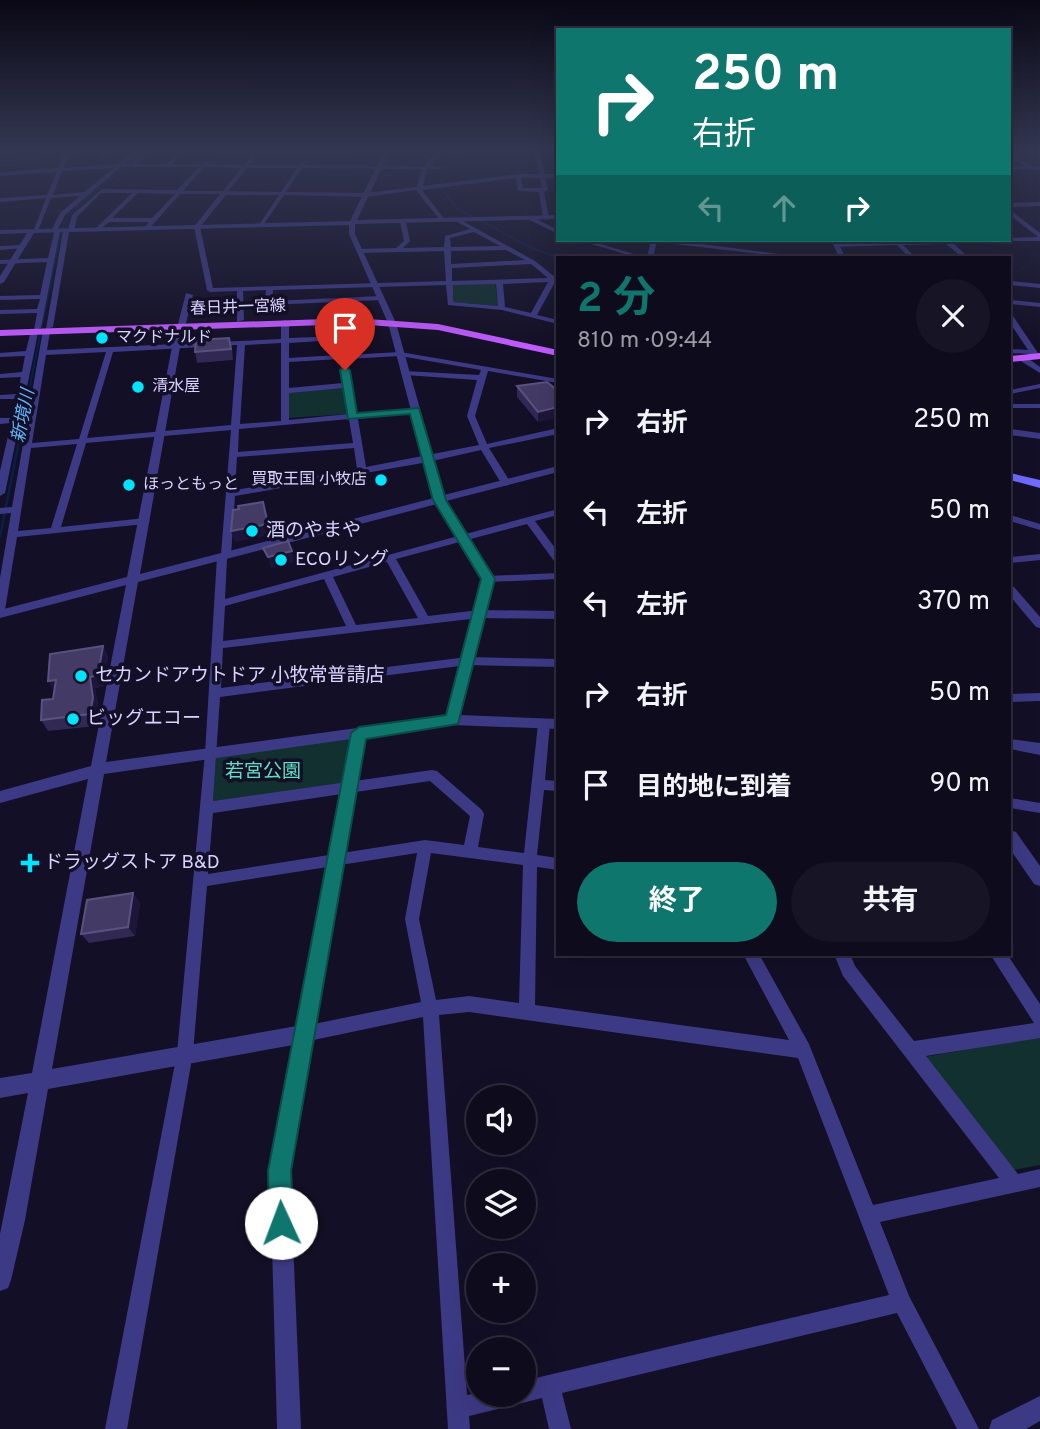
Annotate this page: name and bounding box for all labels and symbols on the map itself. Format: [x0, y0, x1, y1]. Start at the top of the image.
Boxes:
street label: 春日井一宮線 [190, 296, 286, 320]
pin [315, 298, 375, 370]
place label: マクドナルド [116, 328, 212, 348]
marker: マクドナルド [94, 330, 110, 346]
place label: 清水屋 [152, 377, 200, 397]
marker: 清水屋 [130, 379, 146, 395]
water label: 新境川 [8, 385, 41, 445]
place label: 買取王国 小牧店 [251, 470, 367, 490]
marker: 買取王国 小牧店 [373, 472, 389, 488]
place label: ほっともっと [143, 475, 239, 495]
marker: ほっともっと [121, 477, 137, 493]
place label: 酒のやまや [266, 519, 361, 543]
marker: 酒のやまや [244, 523, 260, 539]
place label: ECOリング [295, 548, 389, 572]
marker: ECOリング [273, 552, 289, 568]
place label: セカンドアウトドア 小牧常普請店 [95, 664, 384, 688]
marker: セカンドアウトドア 小牧常普請店 [73, 668, 89, 684]
place label: ビッグエコー [87, 707, 201, 731]
marker: ビッグエコー [65, 711, 81, 727]
park label: 若宮公園 [225, 760, 301, 784]
place label: ドラッグストア B&D [44, 851, 220, 875]
marker: ドラッグストア B&D [22, 855, 38, 871]
position arrow [244, 1186, 318, 1260]

